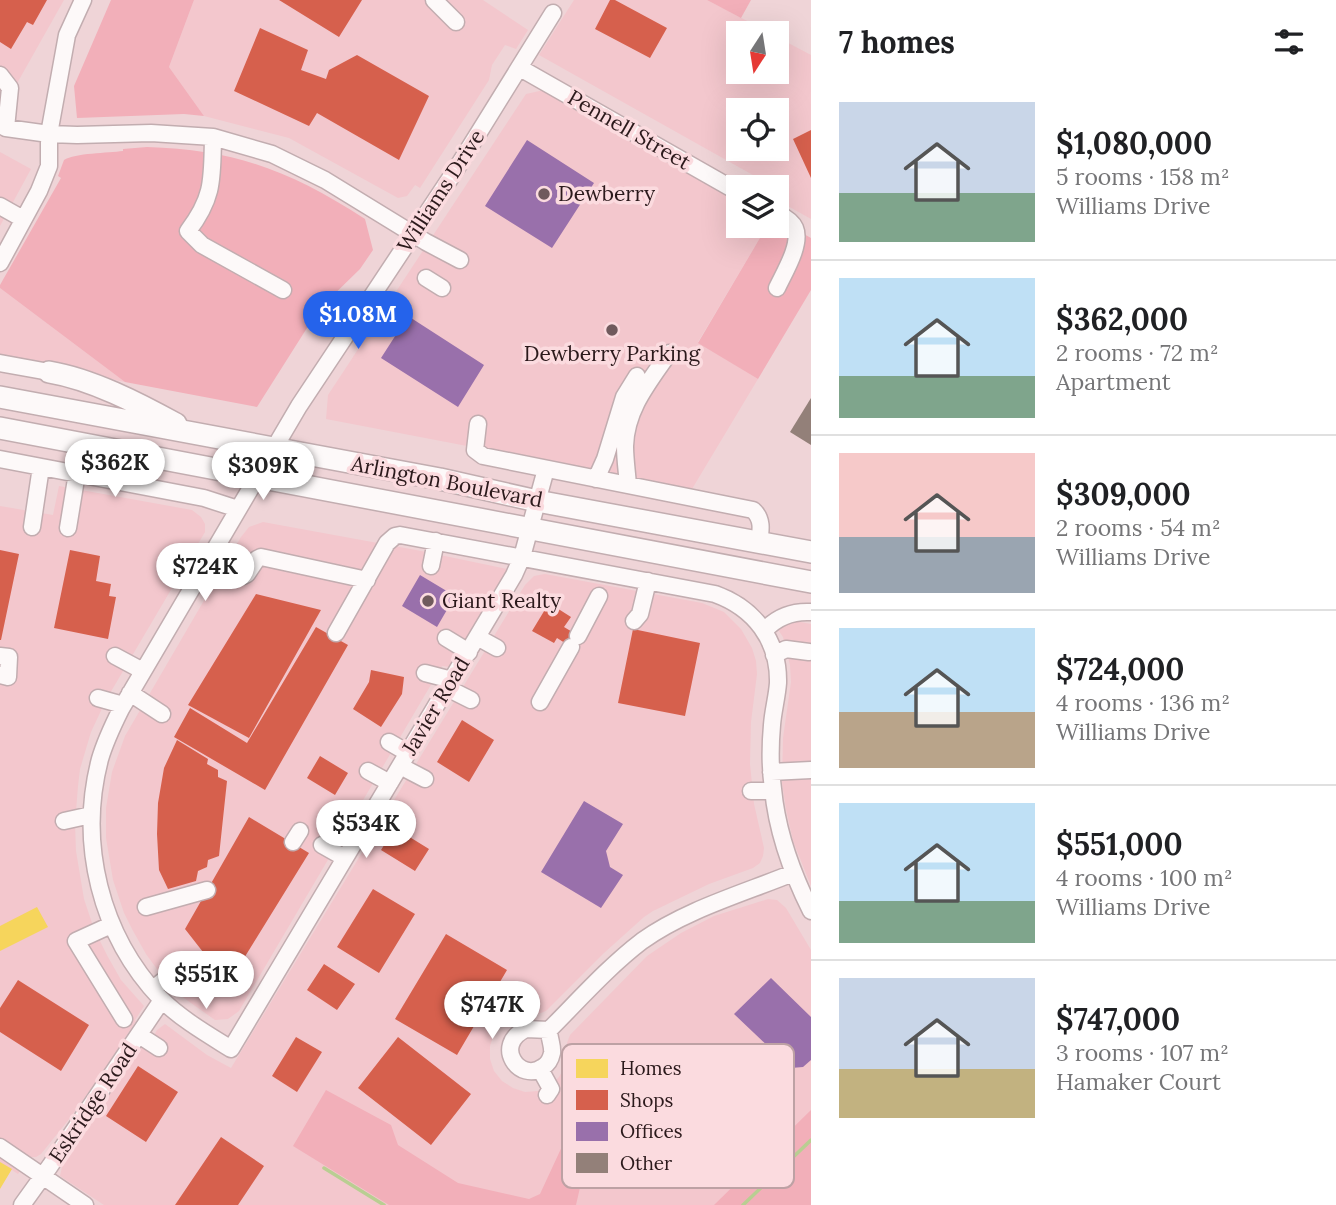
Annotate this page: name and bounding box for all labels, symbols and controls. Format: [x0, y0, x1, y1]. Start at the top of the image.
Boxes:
north arrow [726, 21, 789, 84]
map controls [726, 21, 789, 238]
text: 7 homes [839, 23, 955, 61]
icon: filters [1270, 23, 1308, 61]
street label: Pennell Street [563, 84, 696, 176]
button: locate [726, 98, 789, 161]
street label: Williams Drive [391, 124, 490, 257]
text: $1,080,000 [1056, 124, 1212, 162]
icon: home [895, 130, 979, 214]
text: 5 rooms · 158 m² [1056, 162, 1230, 191]
button: layers [726, 175, 789, 238]
place label: Dewberry [558, 180, 655, 207]
marker: Dewberry [536, 186, 552, 202]
text: Williams Drive [1056, 191, 1211, 220]
pin: $1.08M [301, 292, 415, 351]
text: $1.08M [319, 299, 397, 328]
text: $362,000 [1056, 300, 1188, 338]
icon: home [895, 306, 979, 390]
marker: Dewberry Parking [604, 322, 620, 338]
text: 2 rooms · 72 m² [1056, 338, 1219, 367]
place label: Dewberry Parking [524, 340, 701, 367]
text: Apartment [1056, 367, 1171, 396]
pin: $362K [66, 440, 164, 499]
pin: $309K [214, 442, 312, 502]
text: $362K [81, 447, 149, 476]
text: $309K [228, 450, 298, 479]
street label: Arlington Boulevard [348, 450, 545, 513]
text: $309,000 [1056, 475, 1191, 513]
icon: home [895, 481, 979, 565]
text: 2 rooms · 54 m² [1056, 513, 1221, 542]
text: Williams Drive [1056, 542, 1211, 571]
pin: $724K [156, 544, 254, 603]
text: $724K [172, 551, 238, 580]
place label: Giant Realty [442, 587, 561, 614]
marker: Giant Realty [420, 593, 436, 609]
text: $724,000 [1056, 650, 1184, 688]
street label: Javier Road [395, 652, 475, 760]
icon: home [895, 656, 979, 740]
text: 4 rooms · 136 m² [1056, 688, 1230, 717]
text: Williams Drive [1056, 717, 1211, 746]
pin: $534K [317, 800, 415, 860]
text: $534K [332, 808, 400, 837]
text: $551,000 [1056, 825, 1183, 863]
icon: home [895, 831, 979, 915]
text: 4 rooms · 100 m² [1056, 863, 1233, 892]
text: Williams Drive [1056, 892, 1211, 921]
pin: $551K [157, 951, 255, 1011]
text: $551K [174, 959, 238, 988]
pin: $747K [443, 982, 541, 1041]
text: $747K [460, 989, 524, 1018]
text: $747,000 [1056, 1000, 1180, 1038]
icon: home [895, 1006, 979, 1090]
street label: Eskridge Road [43, 1038, 143, 1168]
text: 3 rooms · 107 m² [1056, 1038, 1229, 1067]
legend [562, 1044, 794, 1188]
text: Homes [620, 1056, 682, 1080]
text: Hamaker Court [1056, 1067, 1221, 1096]
text: Shops [620, 1088, 674, 1112]
text: Offices [620, 1119, 683, 1143]
text: Other [620, 1151, 673, 1175]

